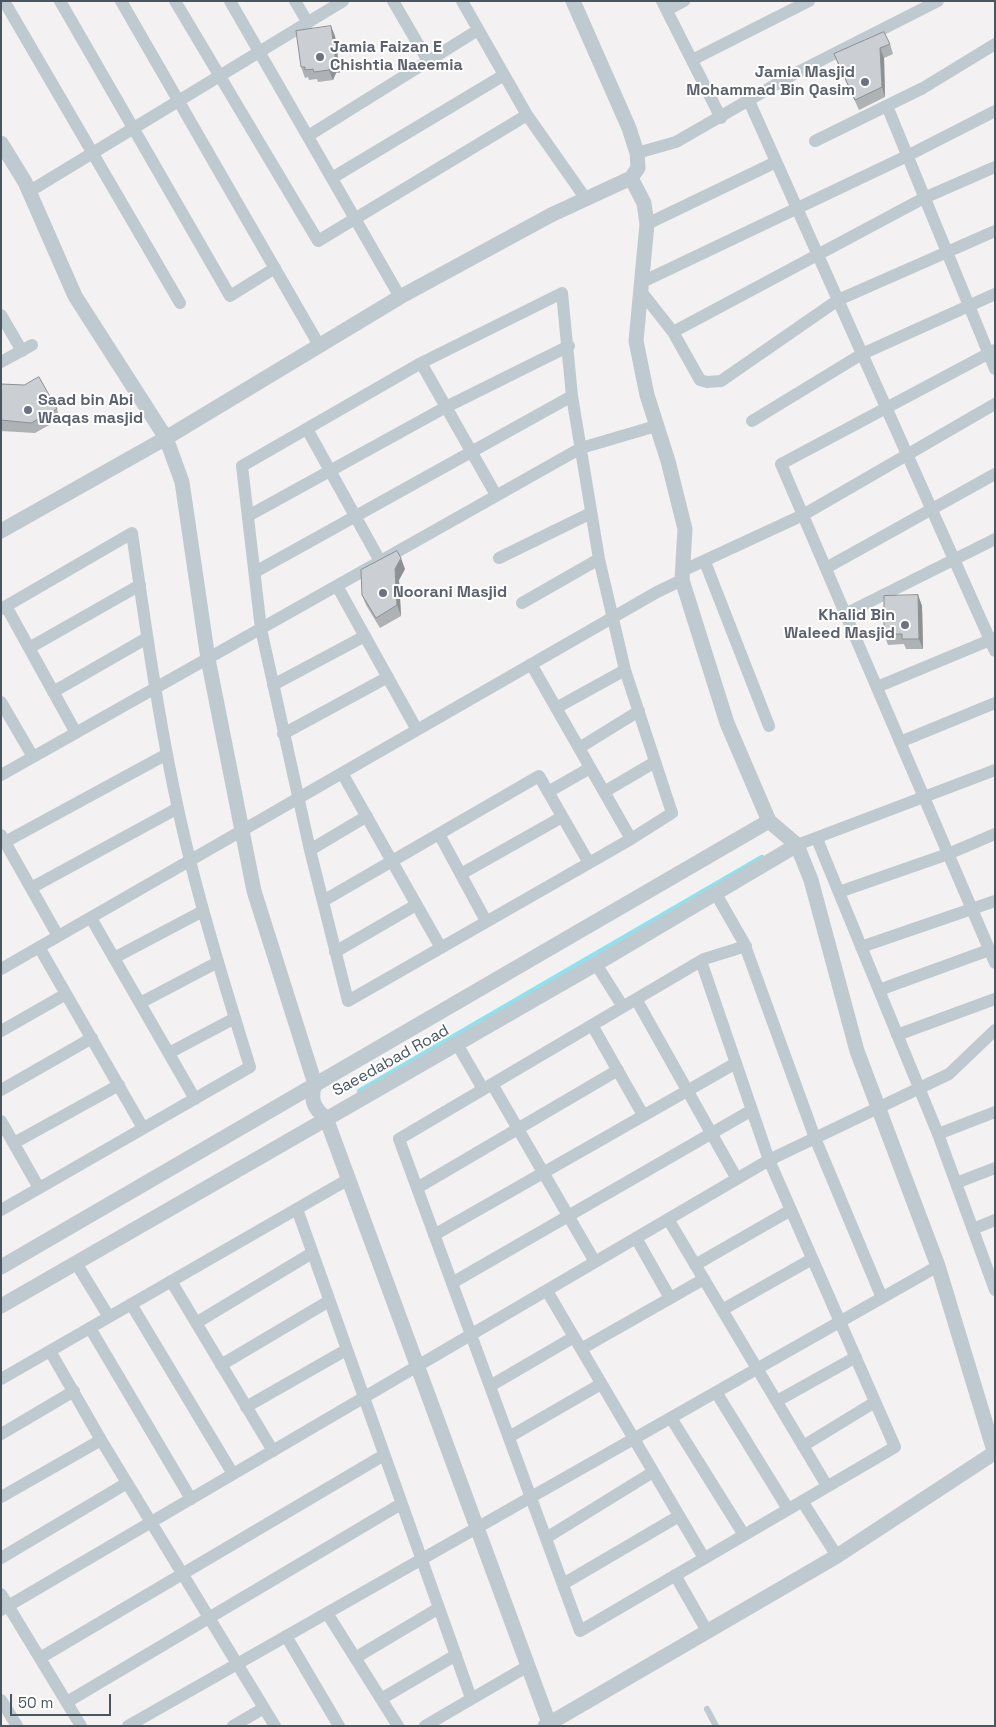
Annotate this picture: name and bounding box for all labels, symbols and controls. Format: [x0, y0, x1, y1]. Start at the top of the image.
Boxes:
place label: Jamia Faizan E Chishtia Naeemia [330, 38, 463, 76]
marker: Jamia Faizan E Chishtia Naeemia [314, 51, 326, 63]
place label: Jamia Masjid Mohammad Bin Qasim [686, 63, 855, 101]
marker: Jamia Masjid Mohammad Bin Qasim [859, 76, 871, 88]
place label: Saad bin Abi Waqas masjid [38, 391, 143, 429]
marker: Saad bin Abi Waqas masjid [22, 404, 34, 416]
place label: Noorani Masjid [393, 583, 507, 603]
marker: Noorani Masjid [377, 587, 389, 599]
place label: Khalid Bin Waleed Masjid [784, 606, 895, 644]
marker: Khalid Bin Waleed Masjid [899, 619, 911, 631]
street label: Saeedabad Road [329, 1021, 453, 1101]
scale bar [12, 1684, 114, 1716]
text: 50 m [18, 1693, 53, 1712]

